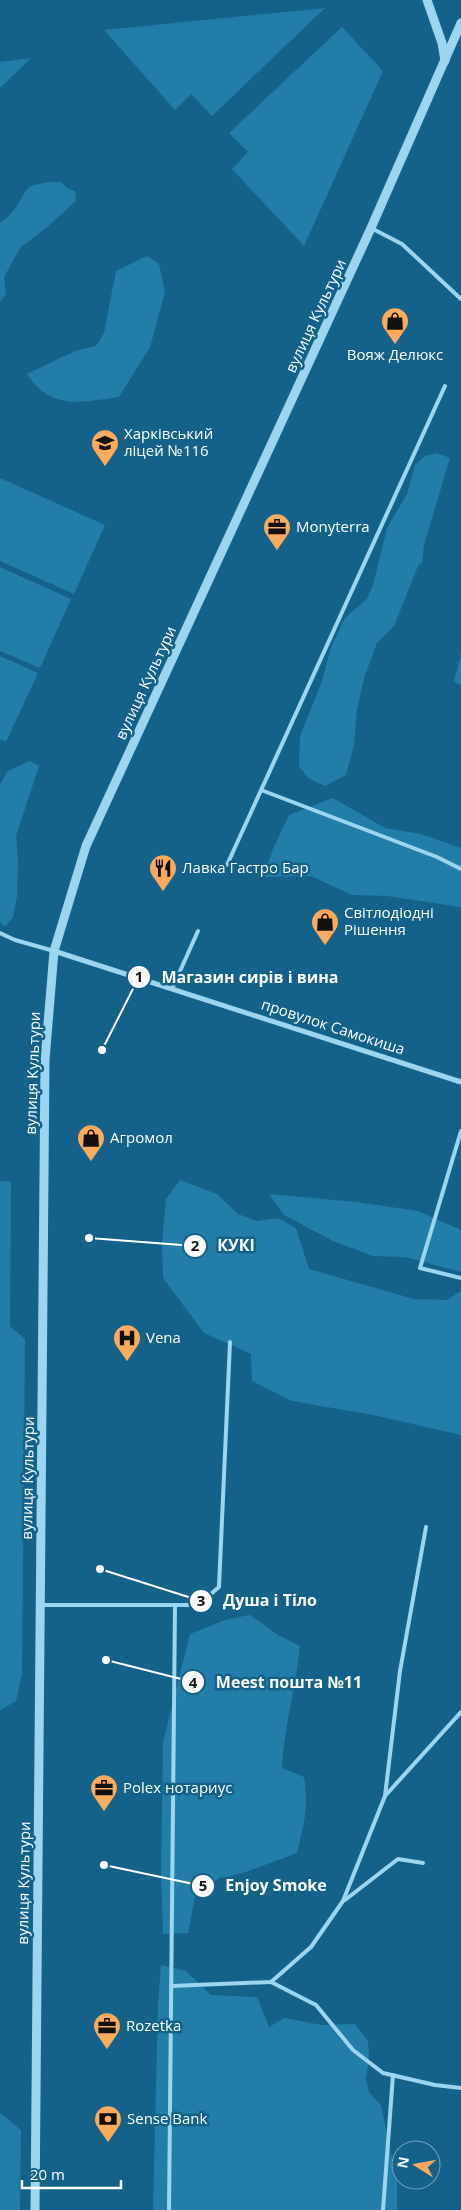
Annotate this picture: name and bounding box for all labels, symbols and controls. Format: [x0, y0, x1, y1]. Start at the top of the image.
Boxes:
street label: вулиця Культури [280, 256, 350, 376]
shop icon: Вояж Делюкс [380, 306, 410, 345]
place label: Вояж Делюкс [347, 344, 443, 364]
place label: Харківський ліцей №116 [124, 423, 213, 460]
school or university icon: Харківський ліцей №116 [90, 428, 120, 467]
office icon: Monyterra [262, 512, 292, 551]
place label: Monyterra [296, 516, 370, 536]
street label: вулиця Культури [110, 623, 180, 743]
restaurant icon: Лавка Гастро Бар [148, 853, 178, 892]
place label: Лавка Гастро Бар [182, 857, 309, 877]
place label: Світлодіодні Рішення [344, 902, 434, 939]
shop icon: Світлодіодні Рішення [310, 907, 340, 946]
callout: Магазин сирів і вина [127, 962, 349, 993]
text: 1 [135, 966, 143, 986]
text: Магазин сирів і вина [161, 966, 339, 988]
street label: провулок Самокиша [259, 993, 408, 1059]
street label: вулиця Культури [20, 1011, 44, 1135]
shop icon: Агромол [76, 1123, 106, 1162]
place label: Агромол [110, 1127, 173, 1147]
callout: КУКІ [182, 1230, 264, 1261]
text: КУКІ [217, 1234, 255, 1256]
text: 2 [191, 1235, 200, 1255]
hospital icon: Vena [112, 1323, 142, 1362]
place label: Vena [146, 1327, 181, 1347]
street label: вулиця Культури [16, 1416, 38, 1540]
callout: Душа і Тіло [188, 1585, 327, 1616]
text: Душа і Тіло [223, 1589, 317, 1611]
text: 3 [197, 1590, 205, 1610]
callout: Meest пошта №11 [181, 1667, 372, 1698]
text: Meest пошта №11 [216, 1671, 362, 1693]
text: 4 [189, 1672, 198, 1692]
office icon: Polex нотариус [89, 1773, 119, 1812]
place label: Polex нотариус [123, 1777, 232, 1797]
street label: вулиця Культури [12, 1821, 34, 1945]
callout: Enjoy Smoke [191, 1870, 337, 1901]
text: Enjoy Smoke [225, 1874, 327, 1896]
text: 5 [199, 1875, 207, 1895]
office icon: Rozetka [92, 2011, 122, 2050]
place label: Rozetka [126, 2015, 181, 2035]
bank icon: Sense Bank [93, 2104, 123, 2143]
place label: Sense Bank [127, 2108, 208, 2128]
north arrow [391, 2140, 441, 2190]
text: N [392, 2155, 413, 2170]
scale bar [22, 2158, 121, 2190]
text: 20 m [30, 2164, 65, 2184]

